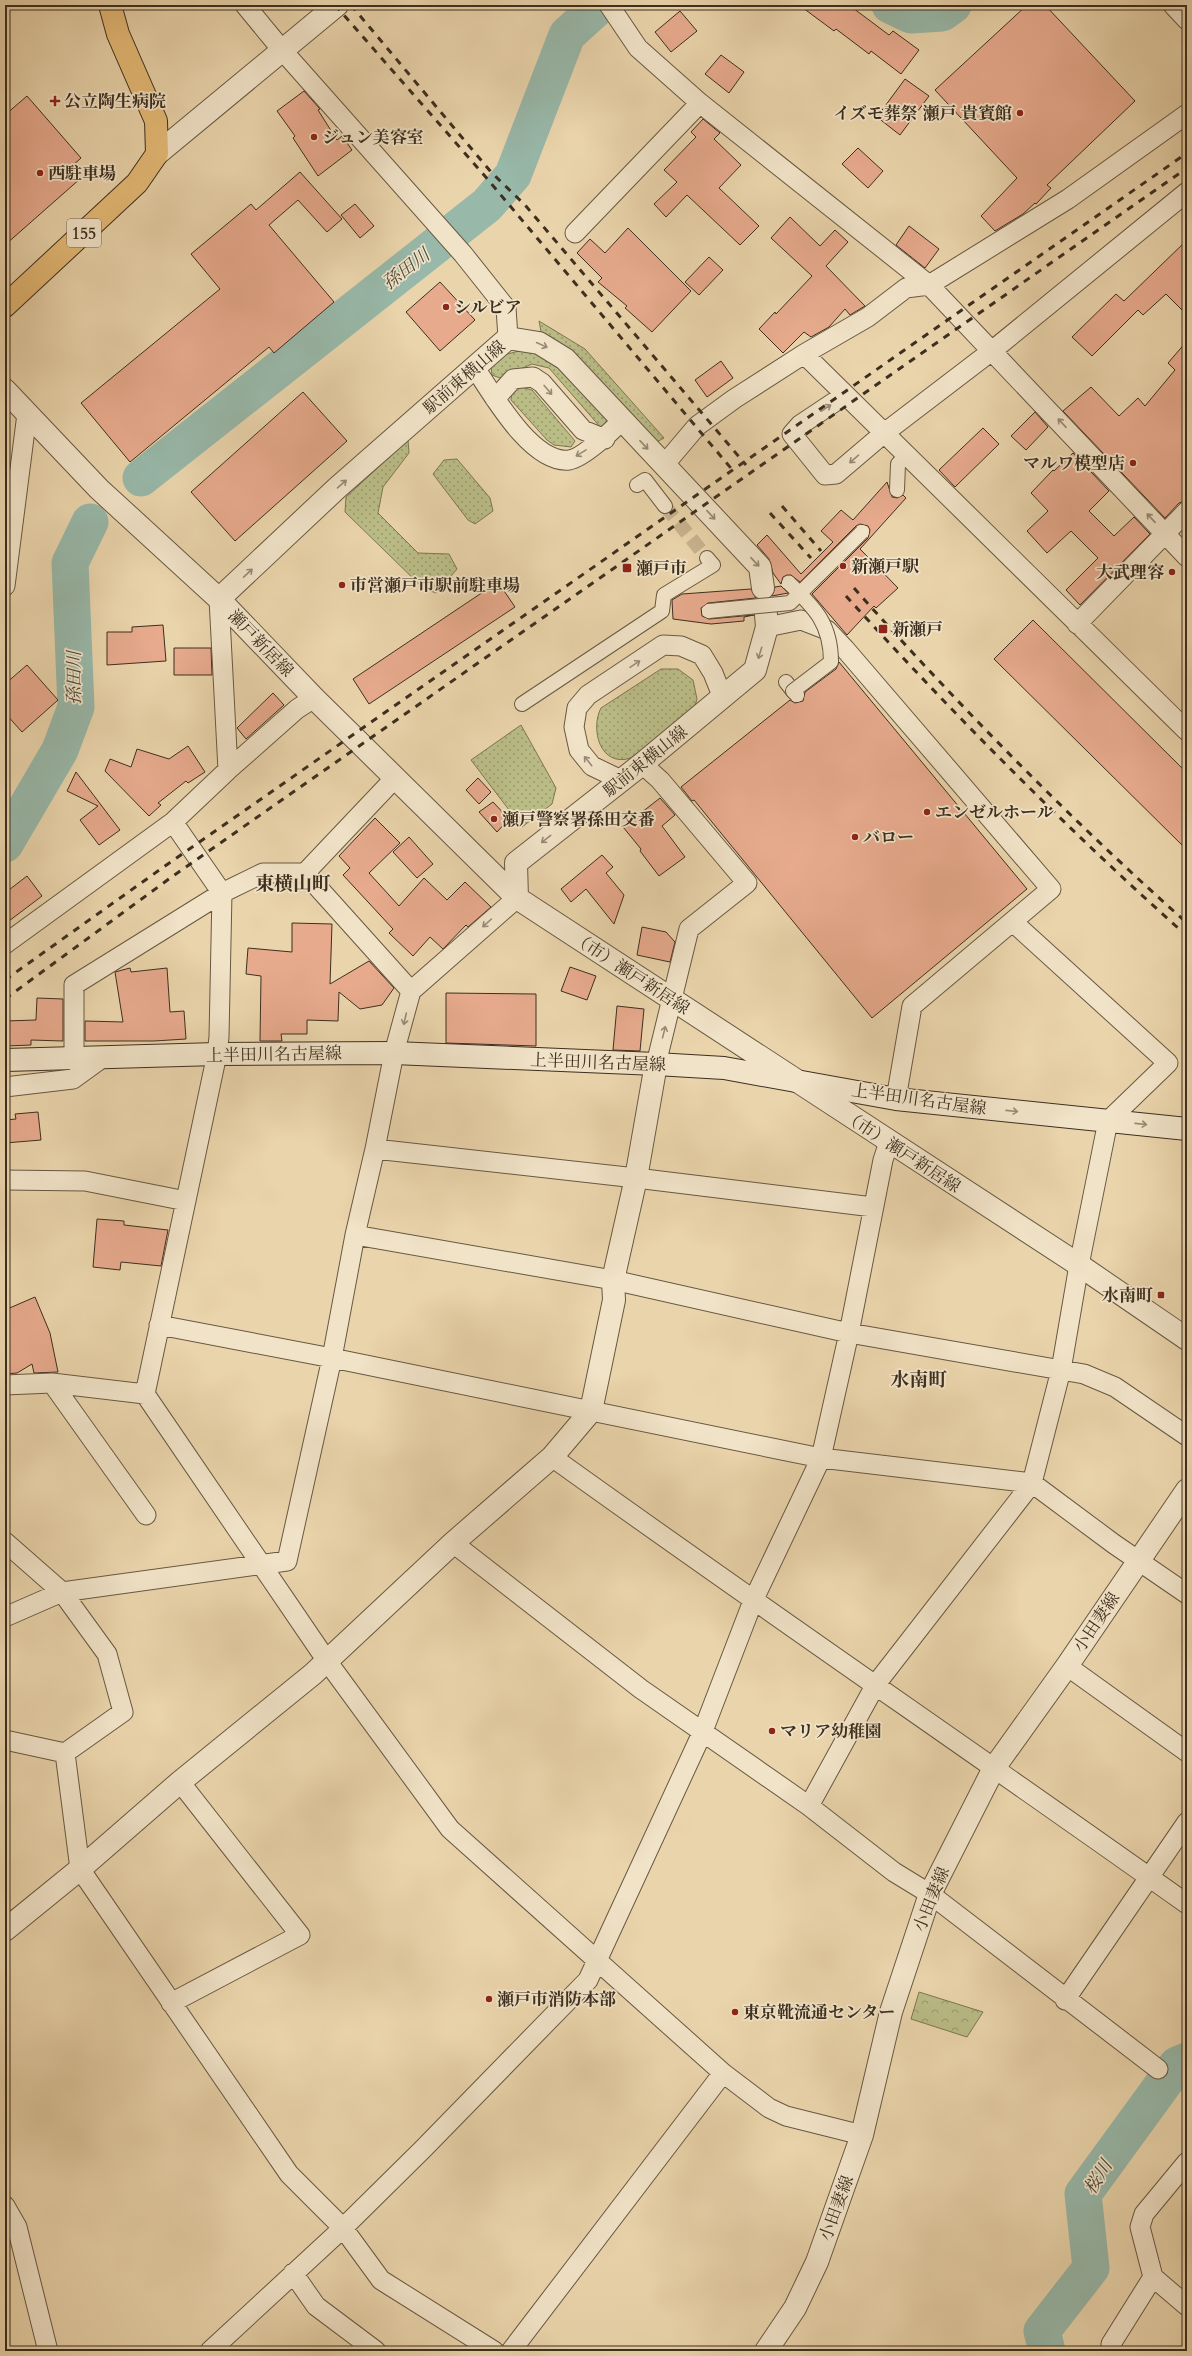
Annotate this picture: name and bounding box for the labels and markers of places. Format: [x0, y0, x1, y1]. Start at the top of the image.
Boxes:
place label: 公立陶生病院 [64, 90, 166, 113]
marker: 公立陶生病院 [49, 95, 61, 107]
place label: イズモ葬祭 瀬戸 貴賓館 [833, 102, 1012, 125]
marker: イズモ葬祭 瀬戸 貴賓館 [1015, 108, 1025, 118]
place label: ジュン美容室 [322, 126, 424, 149]
marker: ジュン美容室 [309, 132, 319, 142]
place label: 西駐車場 [48, 162, 116, 185]
marker: 西駐車場 [35, 168, 45, 178]
place label: シルビア [454, 296, 522, 319]
marker: シルビア [441, 302, 451, 312]
place label: マルワ模型店 [1023, 452, 1125, 475]
marker: マルワ模型店 [1128, 458, 1138, 468]
place label: 新瀬戸駅 [851, 555, 919, 578]
place label: 瀬戸市 [636, 557, 687, 580]
marker: 新瀬戸駅 [838, 561, 848, 571]
place label: 大武理容 [1096, 561, 1165, 584]
marker: 瀬戸市 [621, 562, 633, 574]
marker: 大武理容 [1167, 567, 1177, 577]
place label: 市営瀬戸市駅前駐車場 [350, 574, 520, 597]
marker: 市営瀬戸市駅前駐車場 [337, 580, 347, 590]
place label: 新瀬戸 [892, 618, 943, 641]
marker: 新瀬戸 [877, 623, 889, 635]
place label: エンゼルホール [935, 801, 1054, 824]
marker: エンゼルホール [922, 807, 932, 817]
place label: 瀬戸警察署孫田交番 [502, 808, 655, 831]
marker: 瀬戸警察署孫田交番 [489, 814, 499, 824]
place label: バロー [863, 826, 914, 849]
marker: バロー [850, 832, 860, 842]
place label: 水南町 [1102, 1284, 1153, 1307]
marker: 水南町 [1156, 1290, 1166, 1300]
place label: マリア幼稚園 [780, 1720, 882, 1743]
marker: マリア幼稚園 [767, 1726, 777, 1736]
place label: 瀬戸市消防本部 [497, 1988, 616, 2011]
marker: 瀬戸市消防本部 [484, 1994, 494, 2004]
place label: 東京靴流通センター [743, 2001, 895, 2024]
marker: 東京靴流通センター [730, 2007, 740, 2017]

